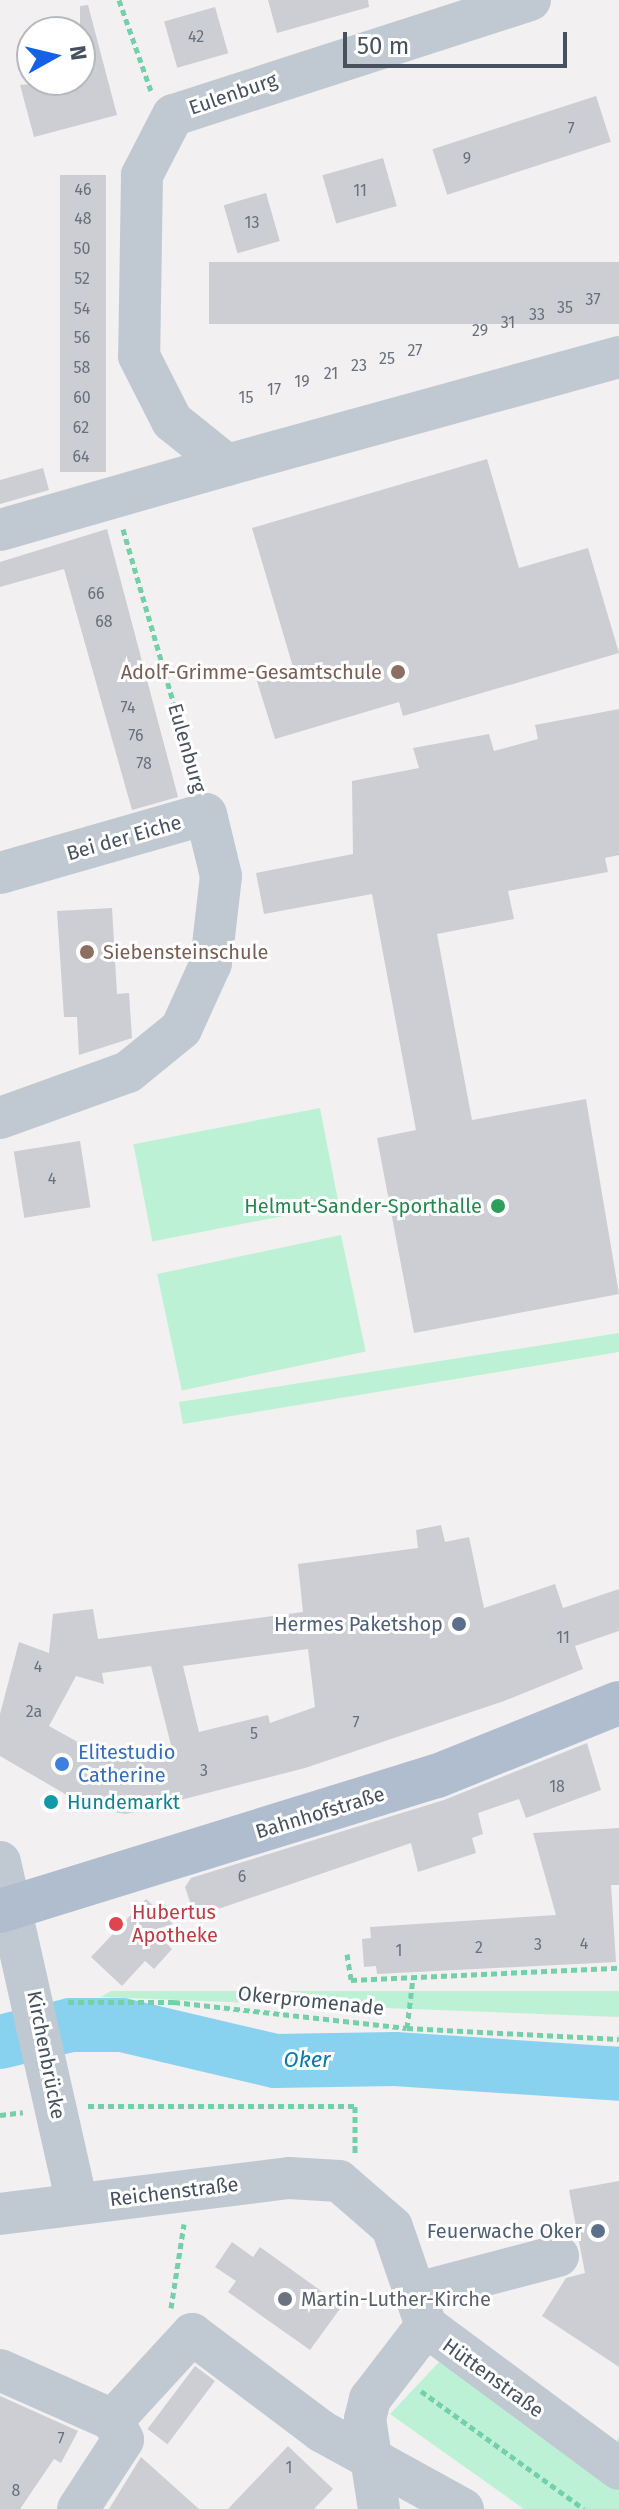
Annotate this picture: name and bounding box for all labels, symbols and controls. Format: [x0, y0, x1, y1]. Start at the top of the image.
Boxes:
north arrow [16, 16, 96, 96]
scale bar [347, 16, 571, 66]
house number: 42 [188, 27, 204, 47]
text: 50 m [357, 32, 409, 60]
text: N [64, 44, 93, 62]
street label: Eulenburg [186, 68, 280, 120]
house number: 7 [567, 119, 575, 139]
house number: 9 [463, 149, 471, 169]
house number: 46 [74, 180, 92, 200]
house number: 11 [353, 181, 367, 201]
house number: 48 [74, 209, 92, 229]
house number: 13 [245, 213, 259, 233]
house number: 50 [74, 239, 90, 259]
house number: 52 [74, 269, 90, 289]
house number: 37 [585, 290, 601, 310]
house number: 35 [557, 298, 573, 318]
house number: 54 [74, 299, 90, 319]
house number: 33 [529, 305, 545, 325]
house number: 31 [501, 313, 515, 333]
house number: 29 [472, 321, 488, 341]
house number: 56 [74, 328, 90, 348]
house number: 27 [408, 341, 422, 361]
house number: 25 [379, 349, 395, 369]
house number: 23 [351, 356, 367, 376]
house number: 58 [74, 358, 90, 378]
house number: 21 [324, 364, 338, 384]
house number: 19 [294, 372, 310, 392]
house number: 17 [267, 380, 281, 400]
house number: 60 [73, 388, 91, 408]
house number: 15 [239, 388, 253, 408]
house number: 62 [73, 418, 89, 438]
house number: 64 [72, 447, 90, 467]
house number: 66 [87, 584, 105, 604]
house number: 68 [95, 612, 113, 632]
place label: Adolf-Grimme-Gesamtschule [121, 660, 382, 684]
marker: Adolf-Grimme-Gesamtschule [389, 663, 407, 681]
house number: 74 [121, 698, 135, 718]
street label: Eulenburg [163, 701, 211, 795]
house number: 76 [128, 726, 144, 746]
house number: 78 [136, 754, 152, 774]
street label: Bei der Eiche [64, 810, 184, 866]
place label: Siebensteinschule [103, 940, 268, 964]
marker: Siebensteinschule [78, 943, 96, 961]
house number: 4 [48, 1169, 56, 1189]
place label: Helmut-Sander-Sporthalle [244, 1194, 482, 1218]
marker: Helmut-Sander-Sporthalle [489, 1197, 507, 1215]
place label: Hermes Paketshop [274, 1612, 443, 1636]
marker: Hermes Paketshop [450, 1615, 468, 1633]
house number: 11 [556, 1628, 570, 1648]
house number: 4 [34, 1657, 42, 1677]
house number: 2a [26, 1702, 42, 1722]
house number: 7 [352, 1713, 360, 1733]
house number: 5 [250, 1724, 258, 1744]
place label: Elitestudio Catherine [78, 1740, 175, 1787]
marker: Elitestudio Catherine [53, 1755, 71, 1773]
house number: 3 [200, 1761, 208, 1781]
house number: 18 [549, 1777, 565, 1797]
street label: Bahnhofstraße [253, 1782, 387, 1844]
place label: Hundemarkt [67, 1790, 180, 1814]
marker: Hundemarkt [42, 1793, 60, 1811]
house number: 6 [238, 1867, 246, 1887]
place label: Hubertus Apotheke [132, 1900, 218, 1947]
marker: Hubertus Apotheke [107, 1915, 125, 1933]
house number: 4 [580, 1934, 588, 1954]
house number: 3 [534, 1935, 542, 1955]
house number: 2 [475, 1938, 483, 1958]
house number: 1 [396, 1941, 402, 1961]
street label: Okerpromenade [237, 1981, 385, 2021]
street label: Kirchenbrücke [22, 1989, 70, 2121]
water label: Oker [284, 2047, 330, 2073]
street label: Reichenstraße [108, 2172, 240, 2212]
place label: Feuerwache Oker [427, 2219, 582, 2243]
marker: Feuerwache Oker [589, 2222, 607, 2240]
place label: Martin-Luther-Kirche [301, 2287, 491, 2311]
marker: Martin-Luther-Kirche [276, 2290, 294, 2308]
street label: Hüttenstraße [438, 2333, 548, 2423]
house number: 7 [57, 2429, 65, 2449]
house number: 1 [286, 2458, 292, 2478]
house number: 8 [12, 2481, 20, 2501]

